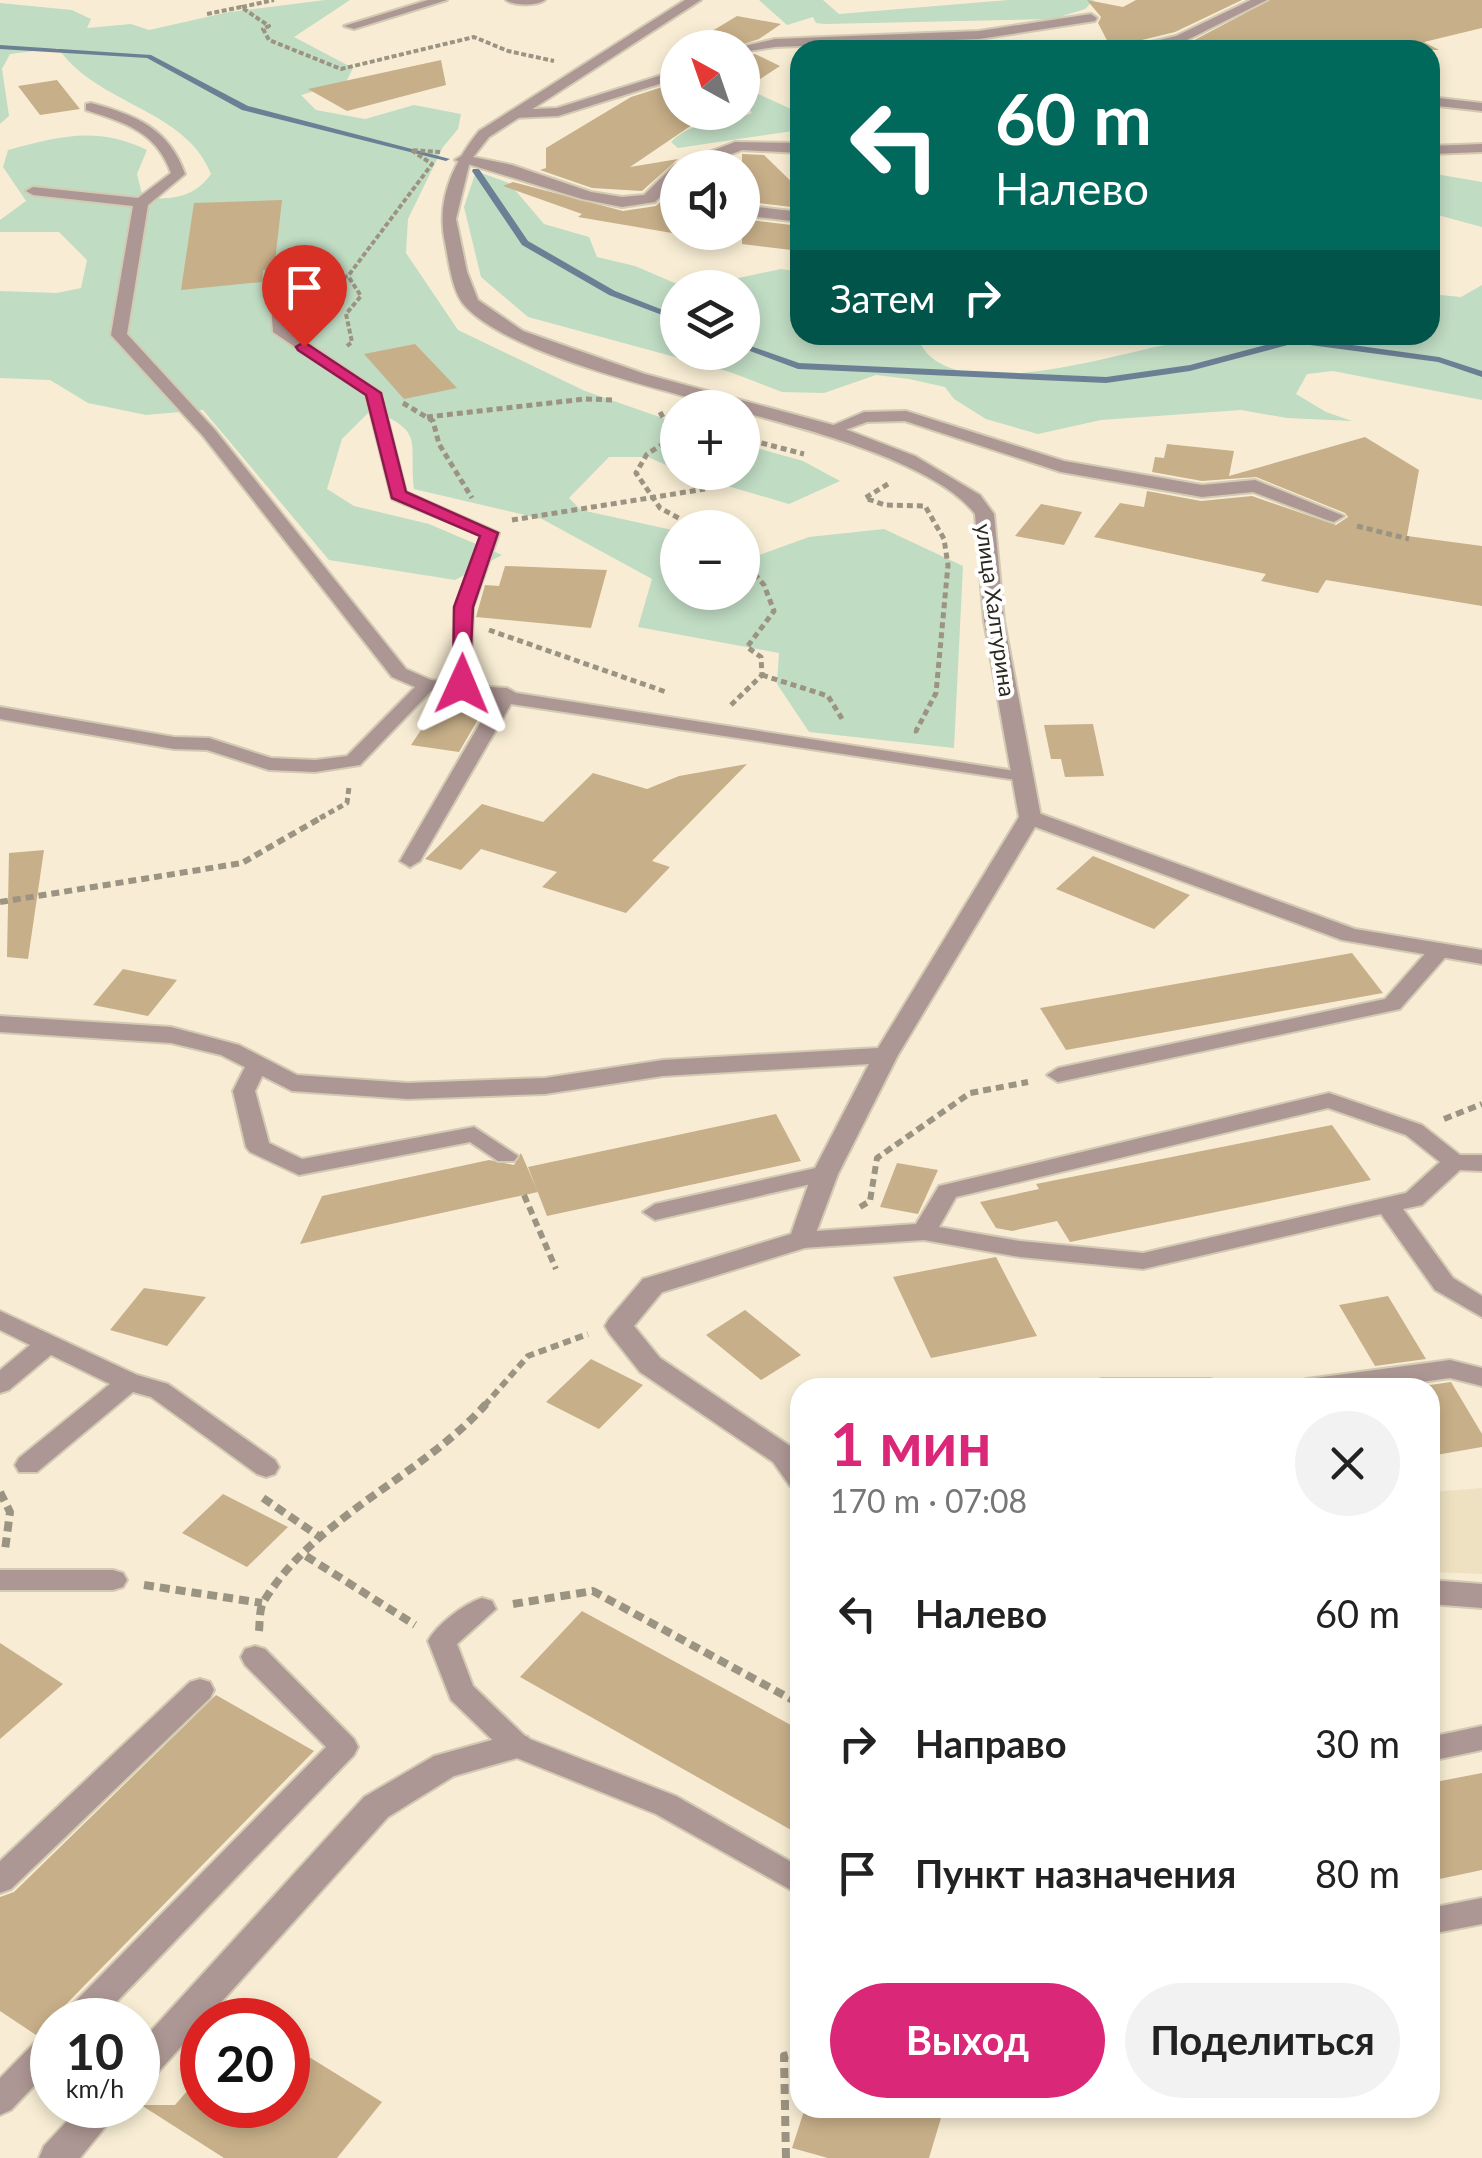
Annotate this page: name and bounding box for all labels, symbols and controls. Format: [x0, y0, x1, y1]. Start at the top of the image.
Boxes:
north arrow [660, 30, 760, 130]
map controls [660, 30, 760, 610]
text: 60 m [995, 76, 1152, 160]
icon: left [830, 80, 960, 210]
button: sound [660, 150, 760, 250]
text: Налево [995, 161, 1149, 215]
pin [262, 245, 347, 348]
icon: arrive [277, 260, 332, 315]
button: layers [660, 270, 760, 370]
icon: right [955, 270, 1010, 325]
text: Затем [830, 275, 935, 321]
button: + [660, 390, 760, 490]
button: − [660, 510, 760, 610]
street label: улица Халтурина [970, 522, 1022, 698]
position arrow [410, 632, 514, 736]
text: 1 мин [830, 1407, 992, 1479]
button: close [1295, 1411, 1400, 1516]
text: 170 m · 07:08 [830, 1481, 1027, 1520]
icon: left [830, 1586, 885, 1641]
text: Налево [915, 1590, 1047, 1636]
text: 60 m [1315, 1590, 1400, 1636]
icon: right [830, 1716, 885, 1771]
text: Направо [915, 1720, 1067, 1766]
text: 30 m [1315, 1720, 1400, 1766]
icon: arrive [830, 1846, 885, 1901]
text: Пункт назначения [915, 1850, 1236, 1896]
text: 80 m [1315, 1850, 1400, 1896]
button: Выход [830, 1983, 1105, 2098]
button: Поделиться [1125, 1983, 1400, 2098]
speed limit sign: 20 [180, 1998, 310, 2128]
text: 10 [66, 2021, 124, 2081]
text: km/h [66, 2073, 124, 2103]

